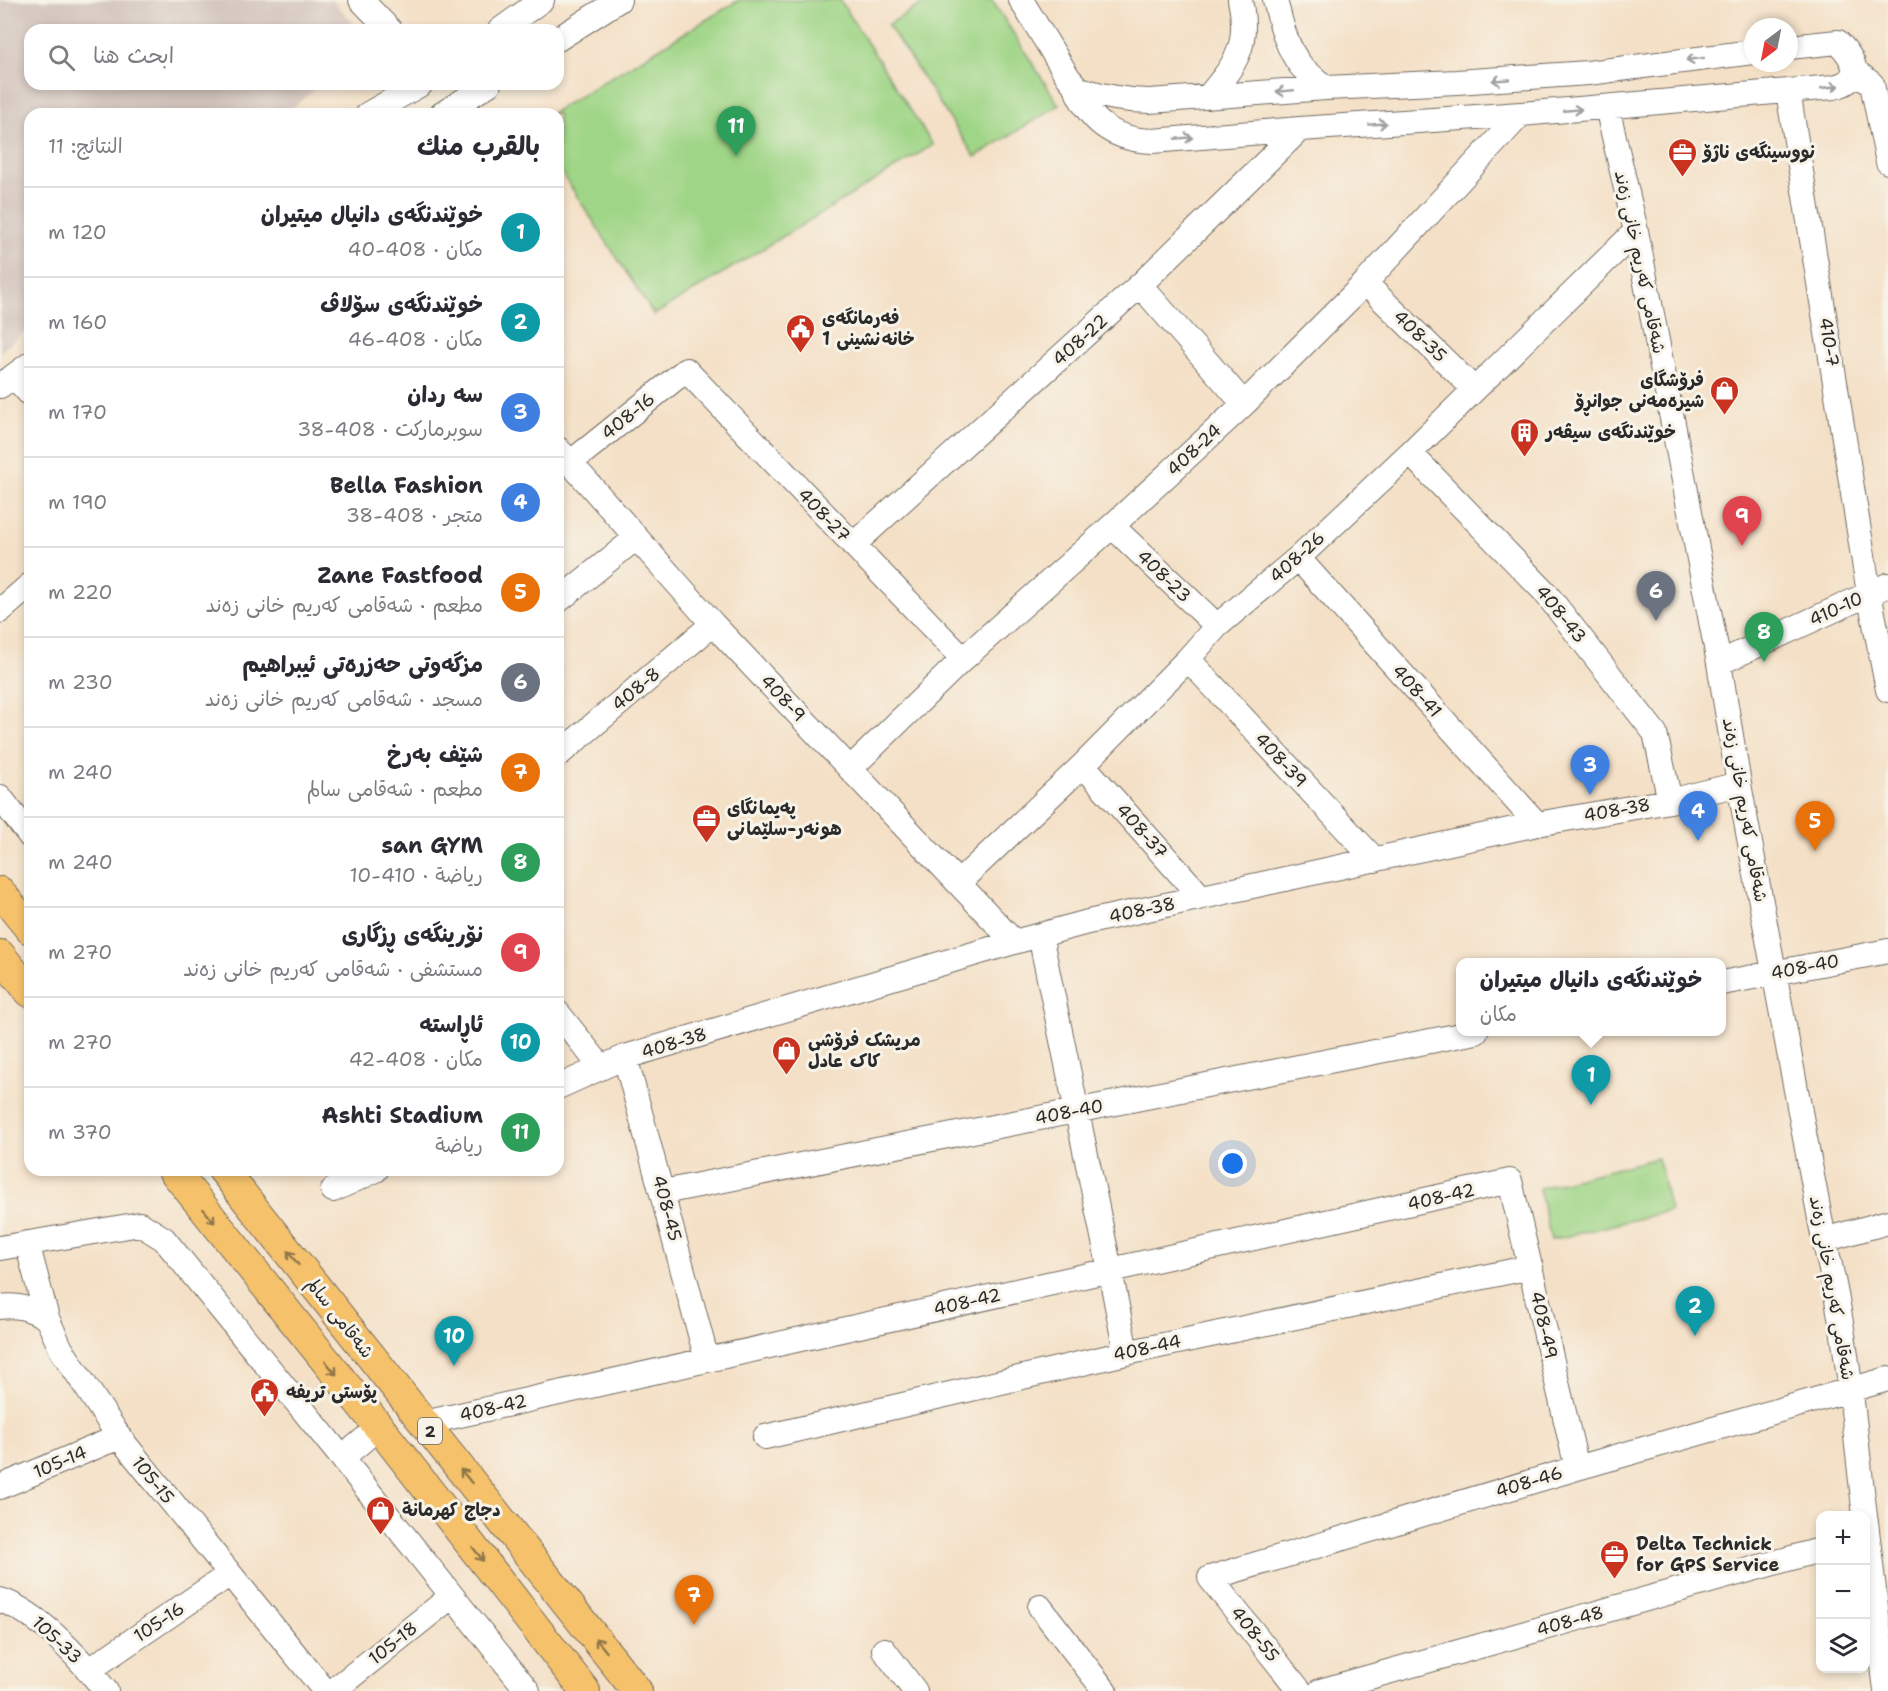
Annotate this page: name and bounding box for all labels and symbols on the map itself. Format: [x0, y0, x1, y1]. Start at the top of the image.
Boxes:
north arrow [1744, 18, 1798, 72]
one-way arrow [1686, 54, 1705, 65]
one-way arrow [1492, 74, 1512, 85]
one-way arrow [1819, 81, 1839, 92]
one-way arrow [1276, 86, 1296, 97]
one-way arrow [1562, 104, 1582, 115]
pin: 11 [716, 106, 756, 156]
one-way arrow [1368, 118, 1388, 129]
one-way arrow [1173, 132, 1193, 143]
office icon: نووسینگەی ناژۆ [1666, 136, 1698, 178]
place label: نووسینگەی ناژۆ [1701, 140, 1816, 164]
street label: شەقامی کەریم خانی زەند [1607, 168, 1671, 356]
street label: 408-35 [1388, 304, 1452, 368]
place label: فەرمانگەی خانەنشینی 1 [822, 306, 915, 351]
street label: 408-22 [1047, 309, 1113, 371]
public building icon: فەرمانگەی خانەنشینی 1 [785, 312, 817, 354]
street label: 410-7 [1813, 316, 1845, 368]
place label: فرۆشگای شیرەمەنی جوانڕۆ [1573, 368, 1704, 417]
shop icon: فرۆشگای شیرەمەنی جوانڕۆ [1709, 374, 1741, 416]
street label: 408-16 [596, 387, 660, 445]
building icon: خوێندنگەی سیڤەر [1509, 416, 1541, 458]
street label: 408-24 [1162, 419, 1226, 481]
place label: خوێندنگەی سیڤەر [1544, 420, 1676, 444]
street label: 408-27 [792, 483, 856, 547]
pin: 9 [1722, 496, 1762, 546]
street label: 408-26 [1264, 526, 1330, 588]
street label: 408-23 [1132, 544, 1196, 608]
pin: 6 [1636, 572, 1676, 621]
street label: 408-43 [1530, 580, 1592, 648]
street label: 410-10 [1805, 586, 1867, 632]
pin: 8 [1744, 612, 1784, 662]
street label: 408-41 [1387, 659, 1447, 723]
street label: 408-8 [607, 662, 665, 716]
street label: 408-9 [755, 669, 811, 727]
street label: شەقامی کەریم خانی زەند [1715, 716, 1773, 904]
street label: 408-39 [1249, 727, 1313, 793]
pin: 3 [1570, 746, 1610, 795]
street label: 408-38 [1582, 792, 1652, 828]
pin: 4 [1678, 792, 1718, 841]
place label: پەیمانگای هونەر-سلێمانی [727, 796, 842, 841]
street label: 408-37 [1111, 798, 1173, 864]
office icon: پەیمانگای هونەر-سلێمانی [690, 802, 722, 844]
pin: 5 [1796, 802, 1834, 851]
street label: 408-38 [1107, 891, 1177, 929]
street label: 408-40 [1769, 949, 1841, 985]
street label: 408-38 [638, 1022, 710, 1064]
place label: مریشک فرۆشی کاک عادل [808, 1028, 921, 1073]
shop icon: مریشک فرۆشی کاک عادل [771, 1034, 803, 1076]
pin: 1 [1572, 1056, 1610, 1105]
street label: 408-40 [1033, 1094, 1105, 1130]
your location [1218, 1149, 1247, 1178]
street label: 408-45 [647, 1172, 687, 1244]
street label: 408-42 [1405, 1178, 1477, 1216]
street label: شەقامی کەریم خانی زەند [1802, 1194, 1860, 1382]
one-way arrow [203, 1207, 216, 1223]
one-way arrow [286, 1250, 299, 1266]
street label: شەقامی سالم [299, 1273, 379, 1364]
street label: 408-42 [931, 1283, 1003, 1321]
pin: 2 [1676, 1286, 1714, 1336]
street label: 408-49 [1525, 1289, 1563, 1361]
pin: 10 [434, 1316, 474, 1366]
street label: 408-44 [1111, 1329, 1183, 1367]
one-way arrow [325, 1360, 338, 1376]
public building icon: پۆستی تریفە [249, 1376, 281, 1418]
place label: پۆستی تریفە [286, 1380, 378, 1404]
street label: 408-42 [457, 1389, 529, 1427]
road number: 2 [418, 1418, 442, 1444]
street label: 105-14 [30, 1440, 90, 1484]
street label: 105-15 [126, 1451, 180, 1509]
street label: 408-46 [1492, 1460, 1566, 1504]
one-way arrow [460, 1469, 473, 1485]
shop icon: دجاج كهرمانة [365, 1494, 397, 1536]
place label: دجاج كهرمانة [402, 1498, 501, 1522]
place label: Delta Technick for GPS Service [1636, 1532, 1779, 1577]
office icon: Delta Technick for GPS Service [1599, 1538, 1631, 1580]
one-way arrow [471, 1546, 484, 1562]
pin: 7 [674, 1576, 714, 1625]
street label: 105-16 [129, 1596, 189, 1648]
street label: 408-48 [1533, 1600, 1607, 1642]
street label: 408-55 [1225, 1601, 1285, 1667]
street label: 105-33 [27, 1611, 87, 1669]
street label: 105-18 [364, 1616, 422, 1670]
one-way arrow [594, 1638, 608, 1653]

